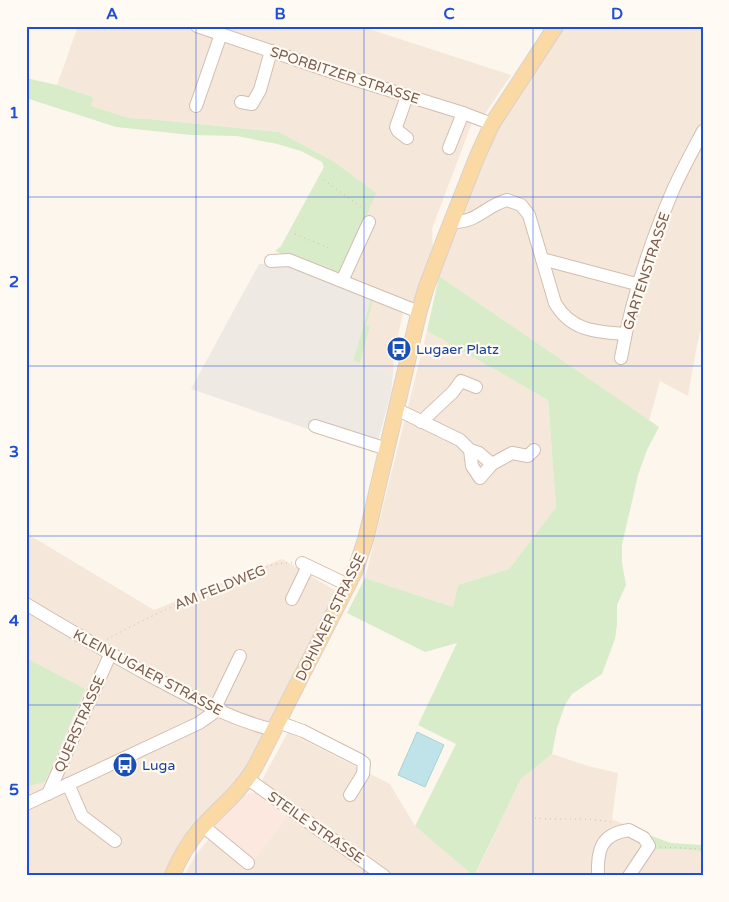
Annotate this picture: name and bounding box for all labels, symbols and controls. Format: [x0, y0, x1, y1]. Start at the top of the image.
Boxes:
text: A [106, 4, 118, 24]
text: B [274, 4, 286, 24]
text: C [443, 4, 455, 24]
text: D [611, 4, 623, 24]
street label: SPORBITZER STRASSE [268, 43, 422, 108]
text: 1 [9, 103, 19, 123]
street label: GARTENSTRASSE [619, 210, 674, 332]
text: 2 [9, 272, 19, 292]
bus stop icon: Lugaer Platz [386, 336, 412, 362]
place label: Lugaer Platz [416, 341, 499, 358]
text: 3 [9, 442, 19, 462]
street label: DOHNAER STRASSE [292, 551, 369, 684]
street label: AM FELDWEG [172, 561, 268, 614]
text: 4 [9, 611, 19, 631]
street label: KLEINLUGAER STRASSE [70, 626, 225, 719]
street label: QUERSTRASSE [51, 673, 108, 775]
bus stop icon: Luga [112, 752, 138, 778]
place label: Luga [142, 757, 175, 774]
text: 5 [9, 780, 19, 800]
street label: STEILE STRASSE [264, 788, 367, 867]

